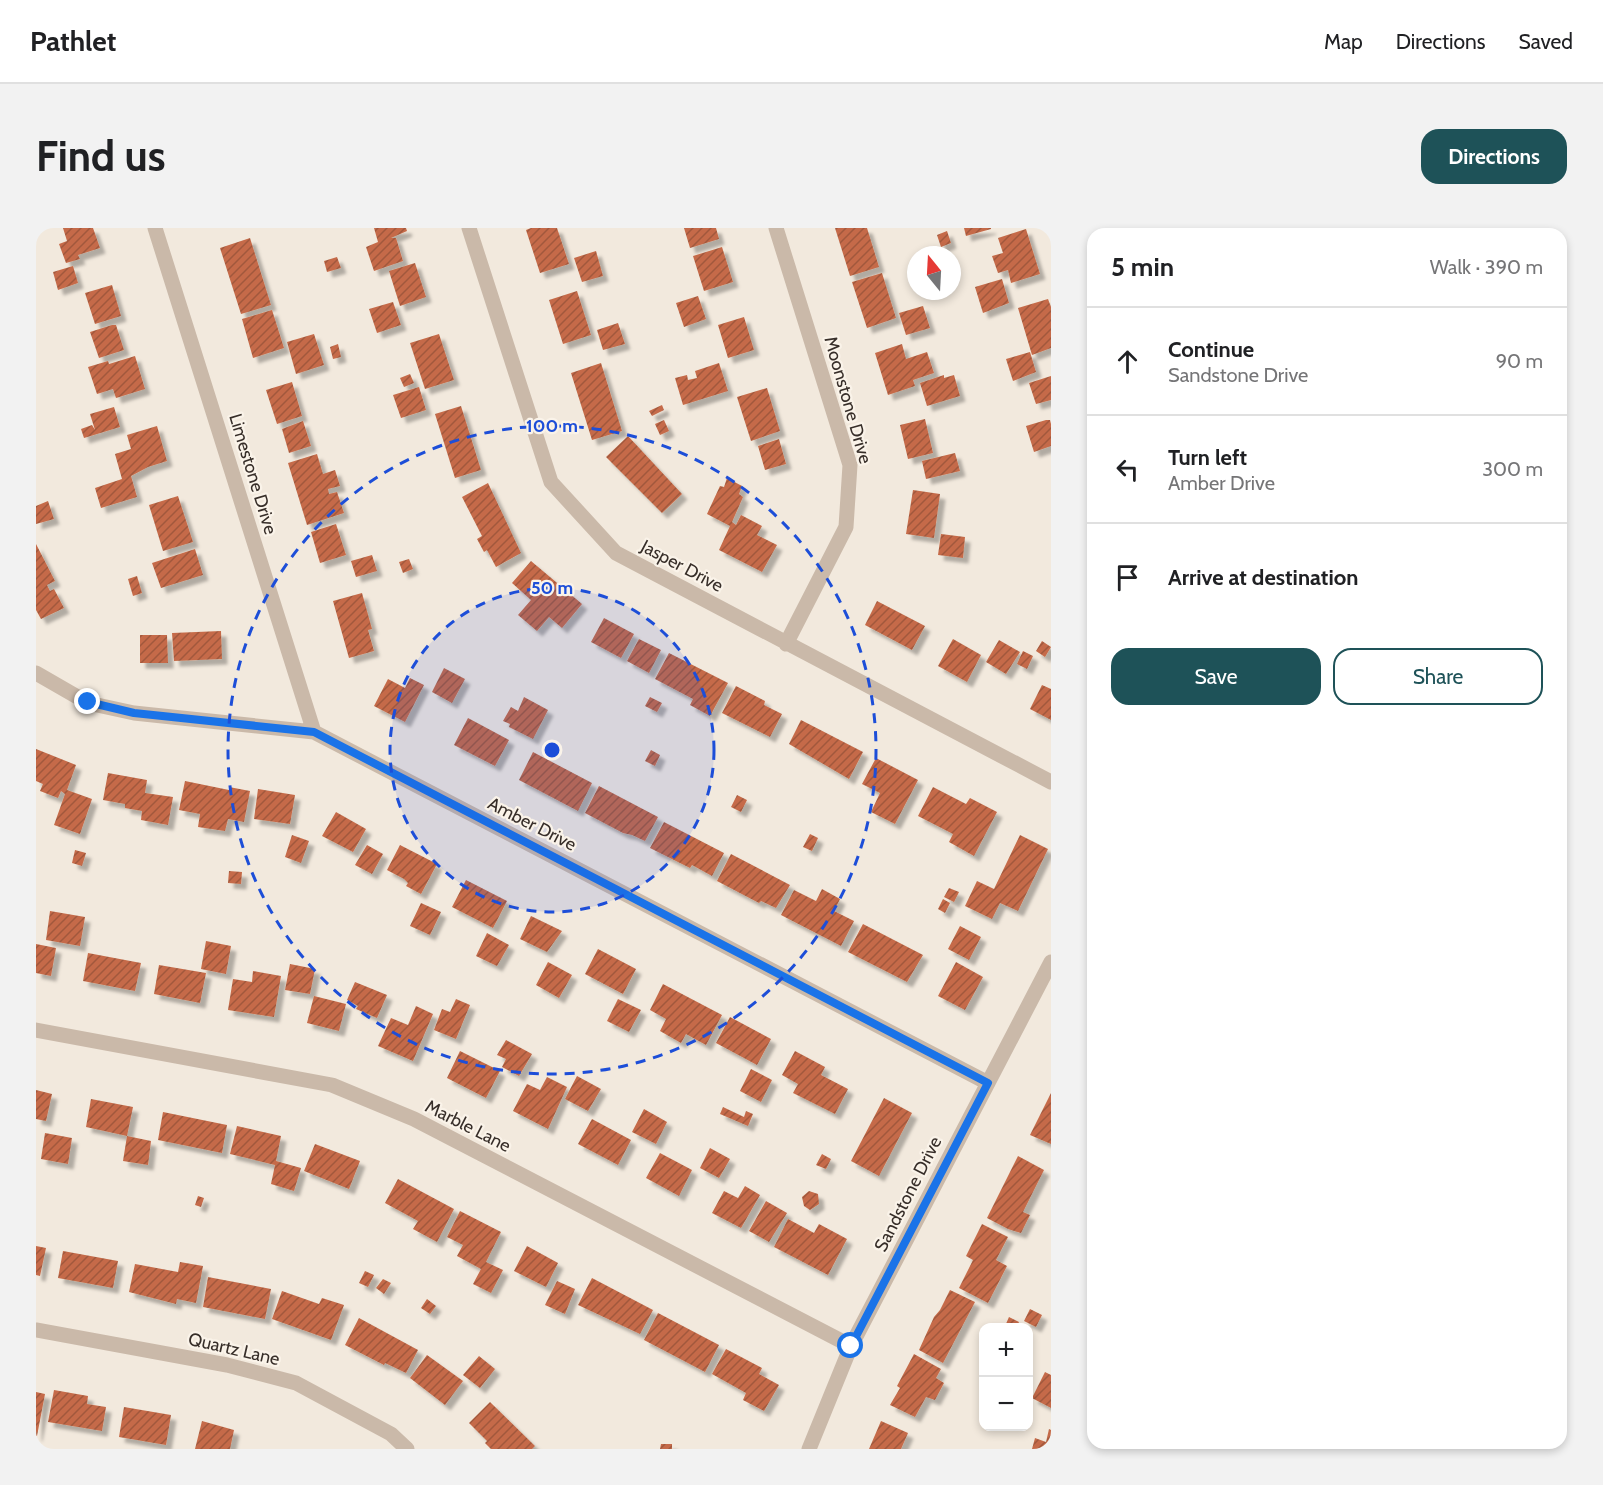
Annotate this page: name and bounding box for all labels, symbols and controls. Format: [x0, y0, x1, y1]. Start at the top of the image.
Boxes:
text: Pathlet [30, 24, 116, 58]
text: Map [1324, 29, 1363, 54]
text: Directions [1396, 29, 1485, 54]
text: Saved [1518, 29, 1573, 54]
button: Directions [1421, 129, 1567, 184]
text: Find us [36, 130, 165, 182]
north arrow [907, 246, 961, 300]
text: 5 min [1111, 251, 1174, 283]
text: Walk · 390 m [1430, 255, 1543, 279]
street label: Moonstone Drive [819, 334, 877, 466]
text: Continue [1168, 336, 1254, 363]
icon: ahead [1111, 345, 1144, 378]
text: 90 m [1496, 349, 1543, 373]
text: Sandstone Drive [1168, 363, 1308, 387]
street label: Limestone Drive [224, 411, 282, 537]
text: 100 m [526, 415, 578, 437]
text: Turn left [1168, 444, 1247, 471]
icon: left [1111, 453, 1144, 486]
text: 300 m [1482, 457, 1543, 481]
text: Amber Drive [1168, 471, 1275, 495]
street label: Jasper Drive [636, 535, 727, 597]
icon: arrive [1111, 561, 1144, 594]
text: Arrive at destination [1168, 564, 1358, 591]
text: 50 m [531, 577, 573, 599]
button: Save [1111, 648, 1321, 705]
button: Share [1333, 648, 1543, 705]
route end [74, 688, 100, 714]
centre of rings [542, 740, 562, 760]
street label: Amber Drive [484, 792, 580, 856]
street label: Marble Lane [421, 1095, 515, 1157]
street label: Sandstone Drive [870, 1133, 946, 1255]
map controls [979, 1323, 1033, 1431]
button: + [979, 1323, 1033, 1377]
street label: Quartz Lane [186, 1328, 282, 1370]
route start [837, 1332, 863, 1358]
button: − [979, 1377, 1033, 1431]

